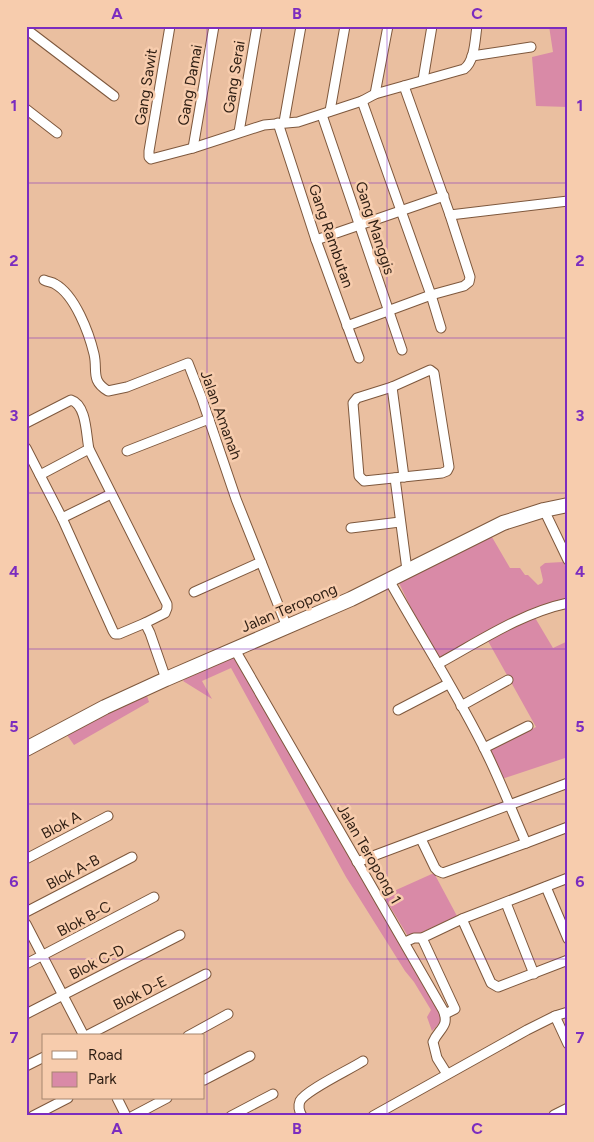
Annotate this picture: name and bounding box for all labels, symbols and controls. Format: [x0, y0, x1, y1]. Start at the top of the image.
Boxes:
text: A [111, 4, 123, 23]
text: B [292, 4, 302, 23]
text: C [471, 4, 483, 23]
street label: Gang Serai [219, 39, 249, 115]
street label: Gang Damai [174, 43, 206, 127]
street label: Gang Sawit [131, 47, 161, 127]
text: 1 [11, 96, 17, 115]
text: 1 [577, 96, 583, 115]
street label: Gang Manggis [351, 179, 399, 277]
street label: Gang Rambutan [305, 182, 357, 290]
text: 2 [9, 251, 19, 270]
text: 2 [575, 251, 585, 270]
street label: Jalan Amanah [197, 368, 245, 462]
text: 3 [10, 406, 19, 425]
text: 3 [576, 406, 585, 425]
text: 4 [9, 562, 19, 581]
text: 4 [575, 562, 585, 581]
street label: Jalan Teropong [238, 580, 340, 636]
text: 5 [9, 717, 19, 736]
text: 5 [575, 717, 585, 736]
street label: Jalan Teropong 1 [333, 801, 405, 907]
street label: Blok A [38, 807, 84, 843]
street label: Blok A-B [43, 851, 103, 893]
text: 6 [9, 872, 19, 891]
text: 6 [575, 872, 585, 891]
street label: Blok B-C [54, 897, 114, 941]
street label: Blok C-D [66, 940, 128, 984]
street label: Blok D-E [110, 972, 170, 1014]
text: 7 [10, 1028, 19, 1047]
text: 7 [576, 1028, 585, 1047]
legend [42, 1034, 205, 1100]
text: Road [88, 1046, 123, 1064]
text: Park [88, 1070, 117, 1088]
text: A [111, 1119, 123, 1138]
text: B [292, 1119, 302, 1138]
text: C [471, 1119, 483, 1138]

